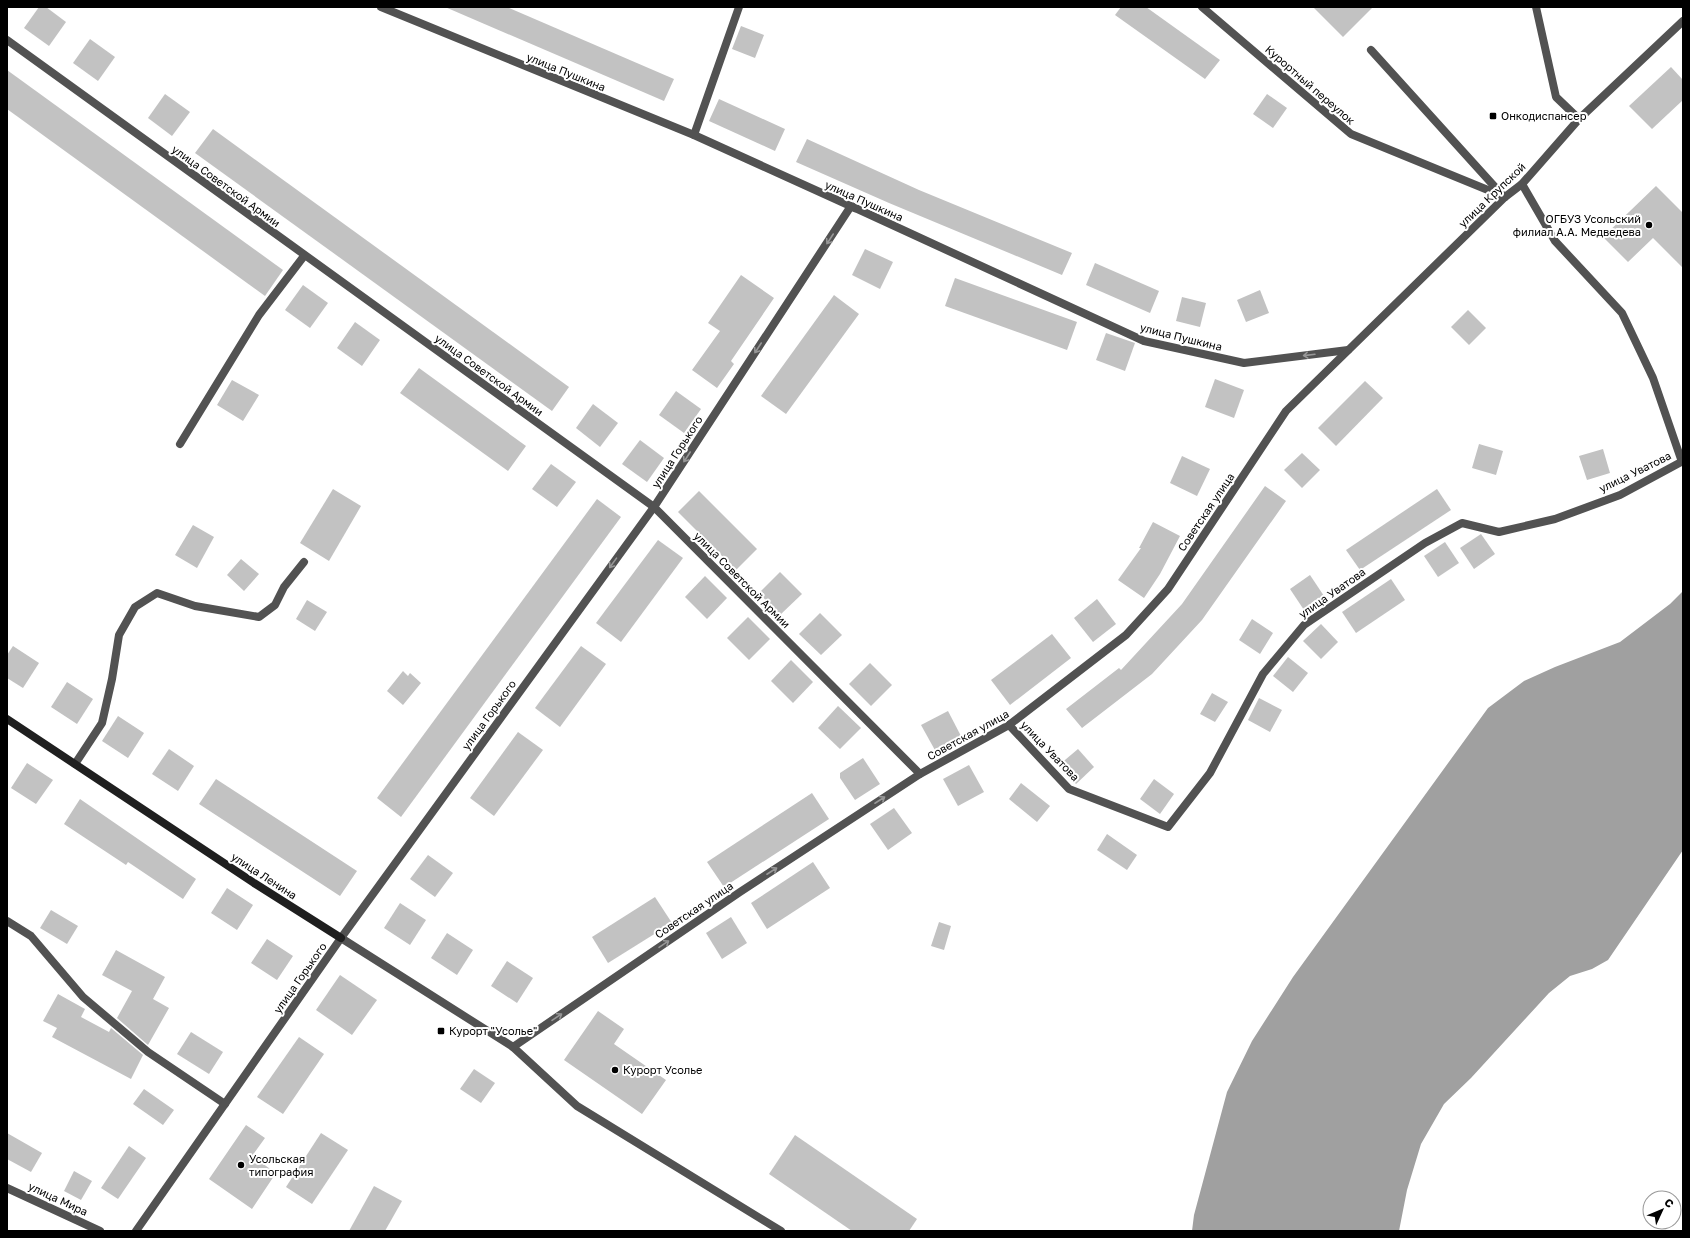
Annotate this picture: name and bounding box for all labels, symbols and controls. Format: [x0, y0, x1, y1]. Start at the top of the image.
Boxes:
street label: Курортный переулок [1263, 42, 1358, 127]
street label: улица Пушкина [525, 50, 608, 93]
place label: Онкодиспансер [1501, 109, 1587, 122]
marker: Онкодиспансер [1488, 111, 1498, 121]
street label: улица Советской Армии [170, 142, 283, 229]
street label: улица Крупской [1456, 160, 1528, 230]
street label: улица Пушкина [823, 177, 905, 224]
place label: ОГБУЗ Усольский филиал А.А. Медведева [1513, 212, 1641, 238]
marker: ОГБУЗ Усольский филиал А.А. Медведева [1644, 220, 1654, 230]
one-way arrow [825, 233, 833, 245]
street label: улица Пушкина [1139, 320, 1224, 353]
street label: улица Советской Армии [433, 331, 546, 418]
one-way arrow [754, 342, 762, 354]
one-way arrow [1303, 351, 1316, 359]
street label: улица Горького [648, 413, 705, 490]
street label: улица Уватова [1597, 448, 1673, 495]
one-way arrow [683, 451, 691, 462]
street label: Советская улица [1175, 470, 1237, 553]
street label: улица Советской Армии [692, 529, 793, 630]
one-way arrow [609, 558, 617, 569]
street label: улица Уватова [1296, 565, 1368, 620]
street label: улица Горького [459, 677, 519, 752]
street label: Советская улица [925, 707, 1011, 762]
street label: улица Уватова [1018, 718, 1082, 783]
one-way arrow [874, 796, 885, 804]
street label: улица Ленина [229, 850, 300, 902]
one-way arrow [766, 867, 777, 875]
street label: Советская улица [652, 879, 735, 941]
street label: улица Горького [270, 940, 329, 1016]
one-way arrow [658, 940, 669, 948]
one-way arrow [551, 1013, 562, 1021]
place label: Курорт "Усолье" [449, 1024, 537, 1037]
marker: Курорт "Усолье" [436, 1026, 446, 1036]
place label: Курорт Усолье [623, 1063, 702, 1076]
marker: Курорт Усолье [610, 1065, 620, 1075]
place label: Усольская типография [249, 1152, 313, 1178]
marker: Усольская типография [236, 1160, 246, 1170]
street label: улица Мира [26, 1179, 90, 1218]
north arrow [1642, 1190, 1682, 1230]
text: С [1662, 1195, 1677, 1210]

